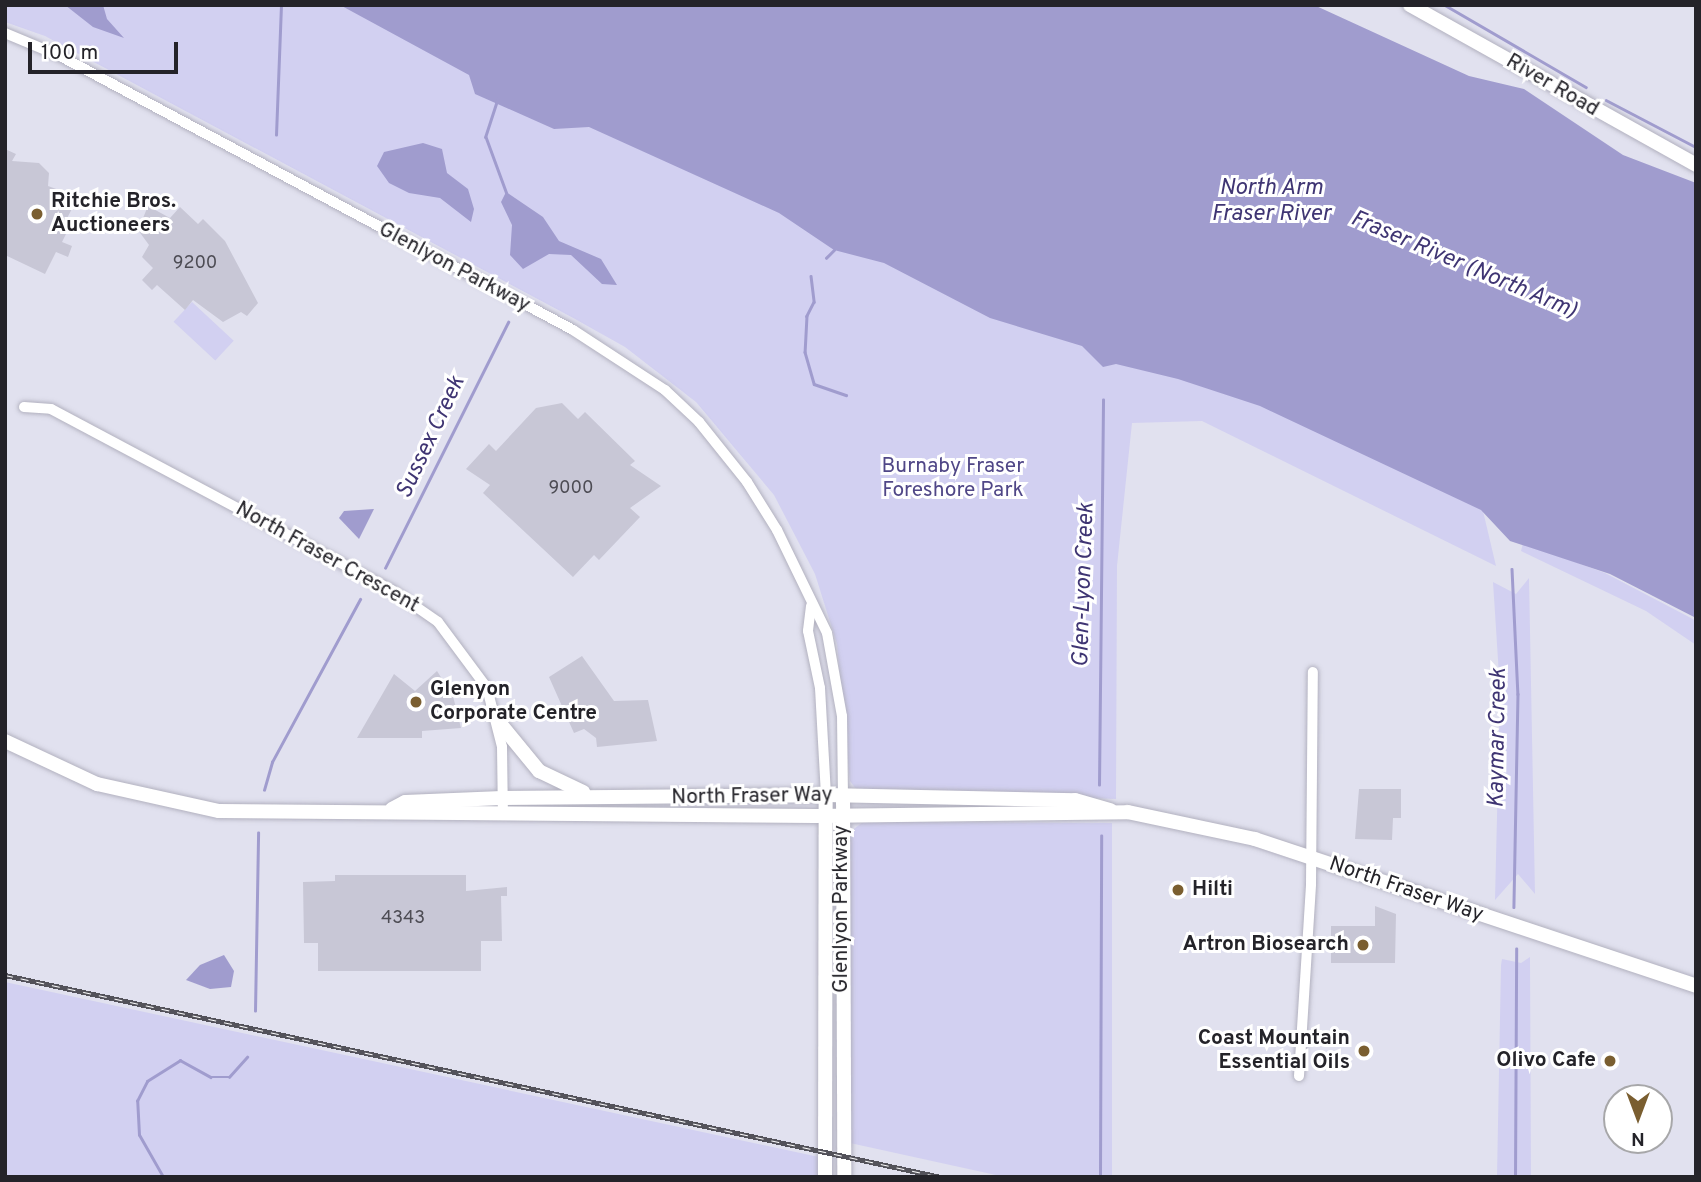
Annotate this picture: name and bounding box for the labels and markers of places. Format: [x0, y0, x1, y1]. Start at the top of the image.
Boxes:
place label: Ritchie Bros. Auctioneers [51, 189, 176, 239]
marker: Ritchie Bros. Auctioneers [29, 206, 45, 222]
place label: Glenyon Corporate Centre [430, 677, 597, 727]
marker: Glenyon Corporate Centre [408, 694, 424, 710]
place label: Hilti [1192, 877, 1233, 903]
marker: Hilti [1170, 882, 1186, 898]
place label: Artron Biosearch [1182, 932, 1349, 958]
marker: Artron Biosearch [1355, 937, 1371, 953]
place label: Coast Mountain Essential Oils [1198, 1026, 1350, 1076]
marker: Coast Mountain Essential Oils [1356, 1043, 1372, 1059]
place label: Olivo Cafe [1496, 1048, 1596, 1074]
marker: Olivo Cafe [1602, 1053, 1618, 1069]

